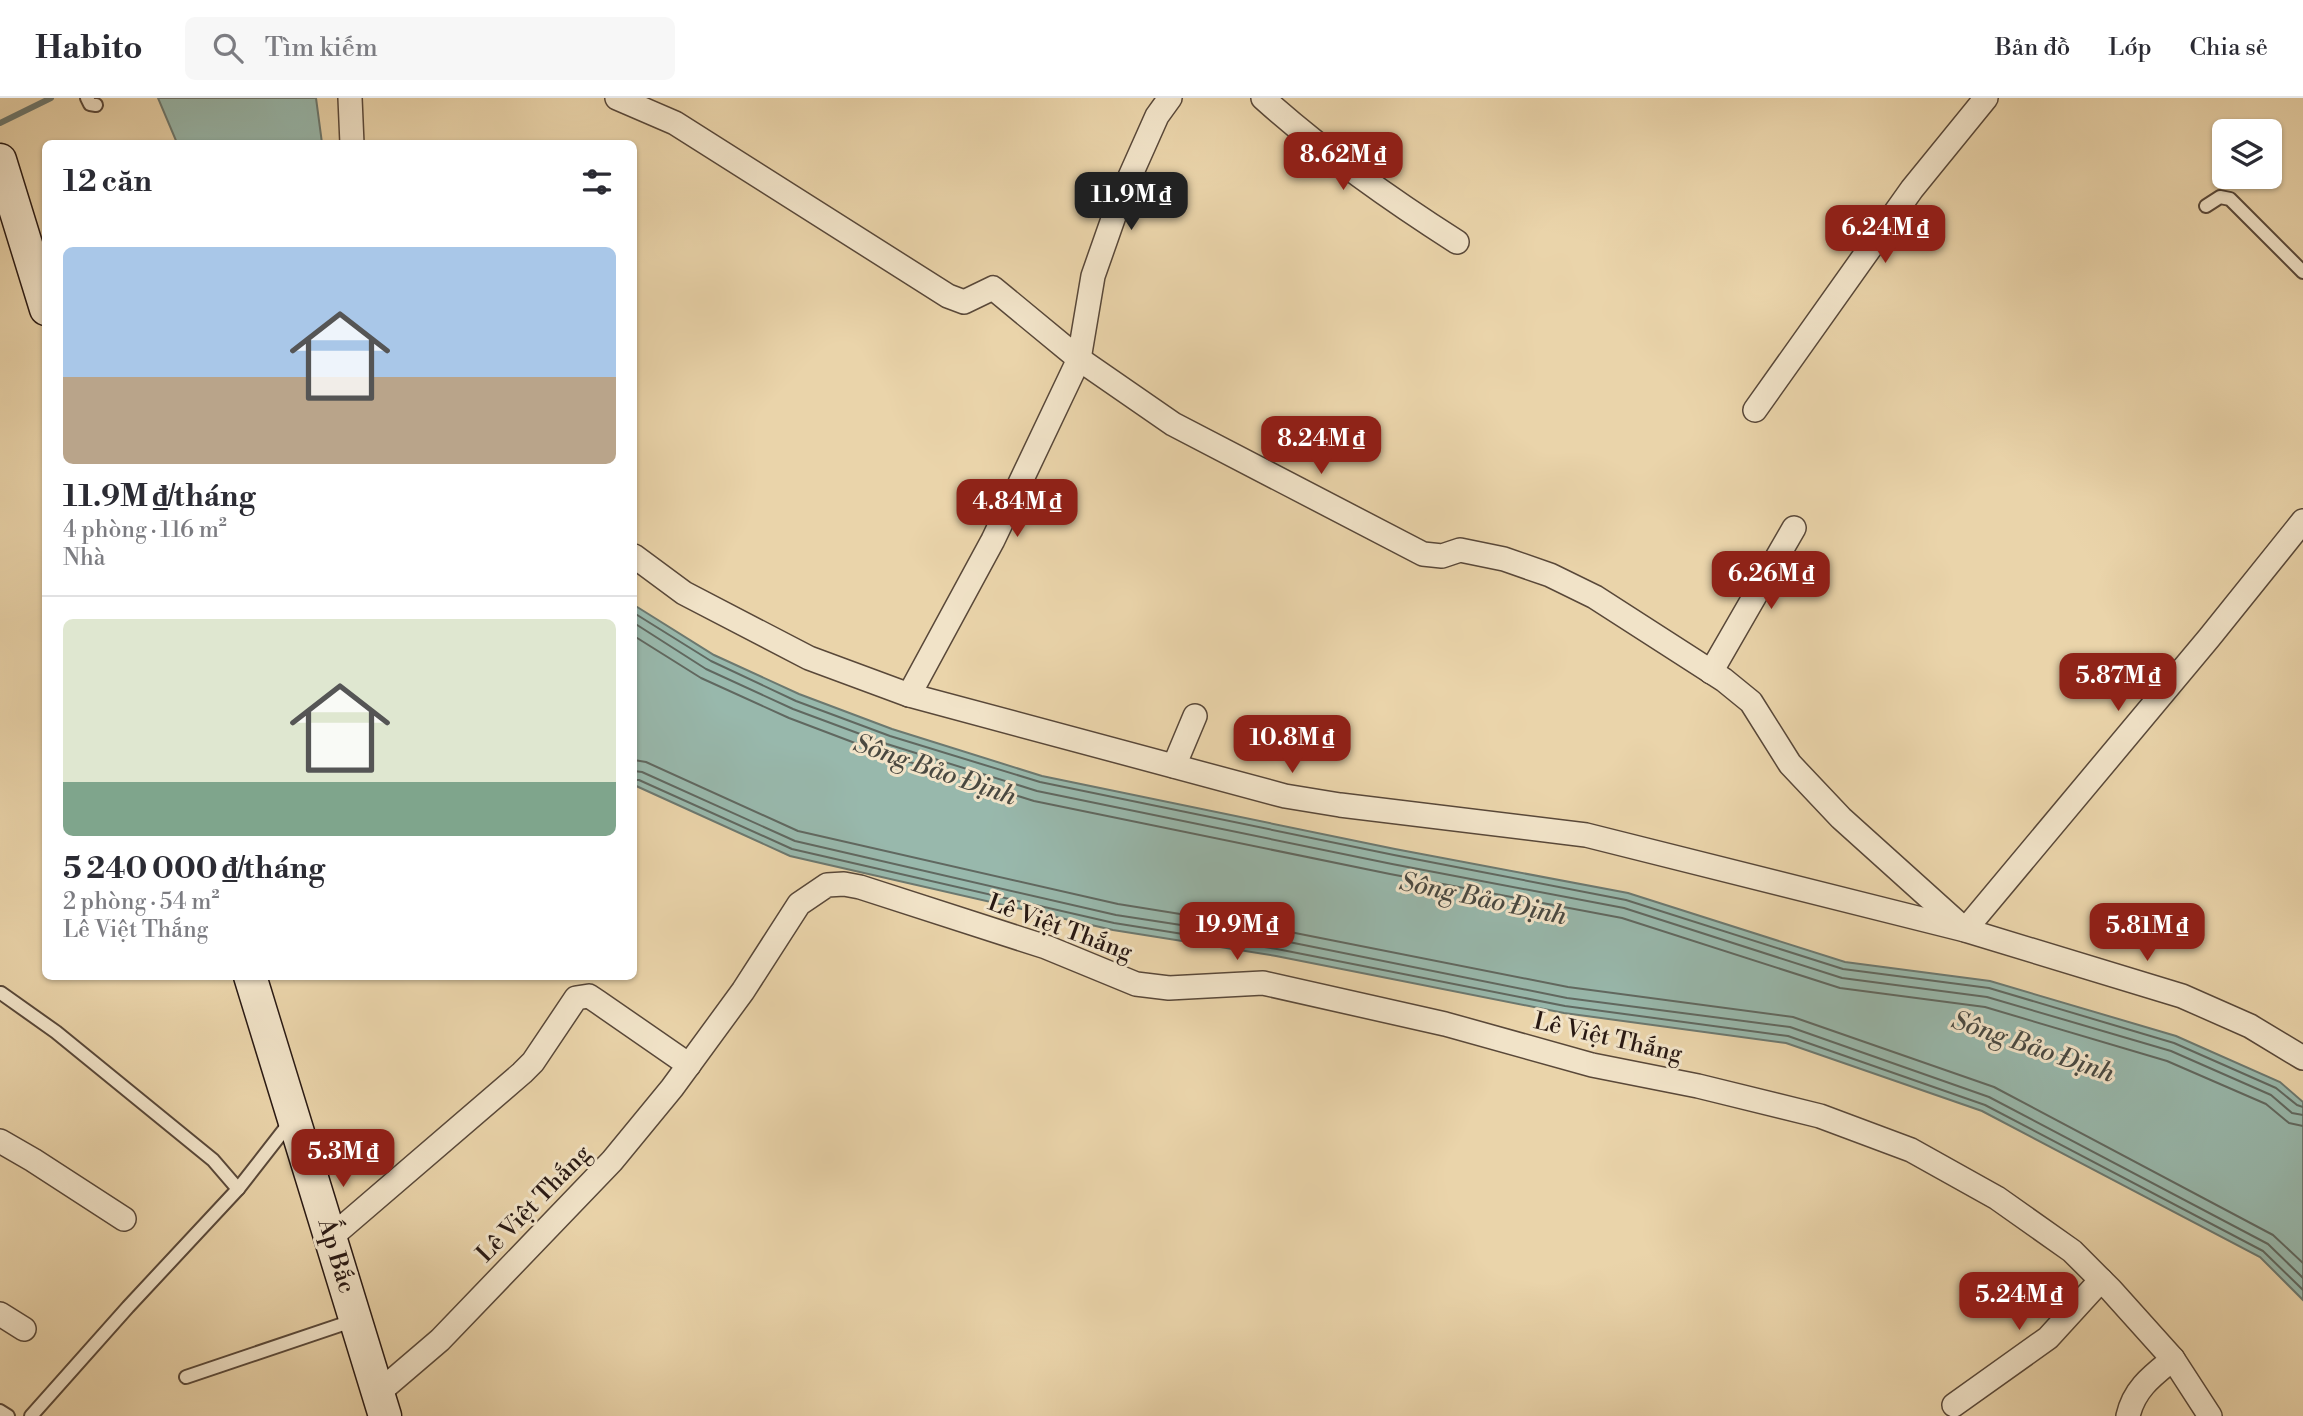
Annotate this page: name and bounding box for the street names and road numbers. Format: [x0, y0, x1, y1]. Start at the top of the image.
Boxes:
street label: Lê Việt Thắng [984, 888, 1137, 968]
street label: Lê Việt Thắng [1531, 1006, 1686, 1070]
street label: Lê Việt Thắng [470, 1139, 598, 1269]
street label: Ấp Bắc [310, 1213, 365, 1297]

